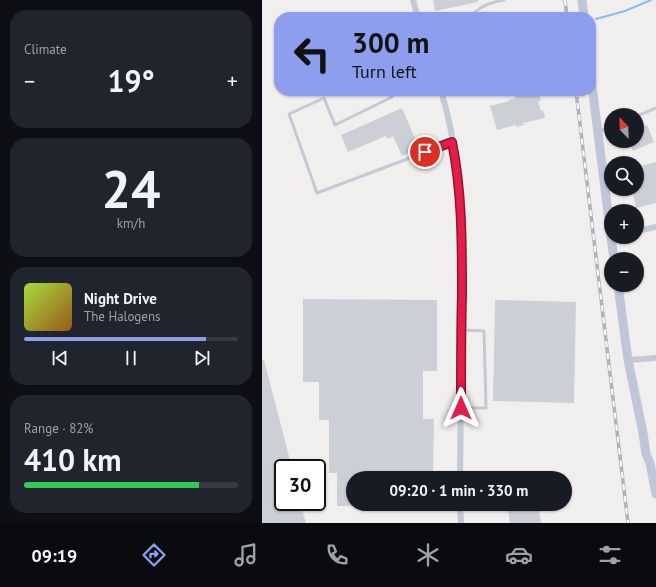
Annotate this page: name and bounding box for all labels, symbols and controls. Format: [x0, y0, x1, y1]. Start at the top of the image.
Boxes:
text: 300 m [352, 24, 429, 61]
icon: left [286, 28, 338, 80]
text: Climate [24, 41, 67, 58]
text: Turn left [352, 60, 417, 83]
text: 19° [107, 61, 155, 100]
text: − [24, 67, 35, 95]
text: + [227, 67, 238, 95]
north arrow [604, 108, 644, 148]
map controls [604, 108, 644, 292]
pin [408, 135, 442, 169]
icon: arrive [414, 141, 436, 163]
text: 24 [102, 155, 160, 222]
button: search [604, 156, 644, 196]
button: + [604, 204, 644, 244]
text: km/h [117, 215, 145, 232]
button: − [604, 252, 644, 292]
text: Night Drive [84, 289, 157, 308]
text: The Halogens [84, 308, 161, 325]
icon: previous [49, 347, 71, 369]
icon: pause [120, 347, 142, 369]
icon: next [191, 347, 213, 369]
position arrow [440, 387, 482, 429]
text: Range · 82% [24, 420, 93, 437]
text: 410 km [24, 440, 122, 479]
speed limit sign: 30 [274, 459, 326, 511]
text: 09:20 · 1 min · 330 m [390, 481, 528, 500]
icon: directions [140, 541, 168, 569]
icon: music [232, 541, 260, 569]
icon: phone [323, 541, 351, 569]
icon: climate [414, 541, 442, 569]
icon: car [505, 541, 533, 569]
icon: filters [596, 541, 624, 569]
text: 09:19 [32, 544, 77, 567]

